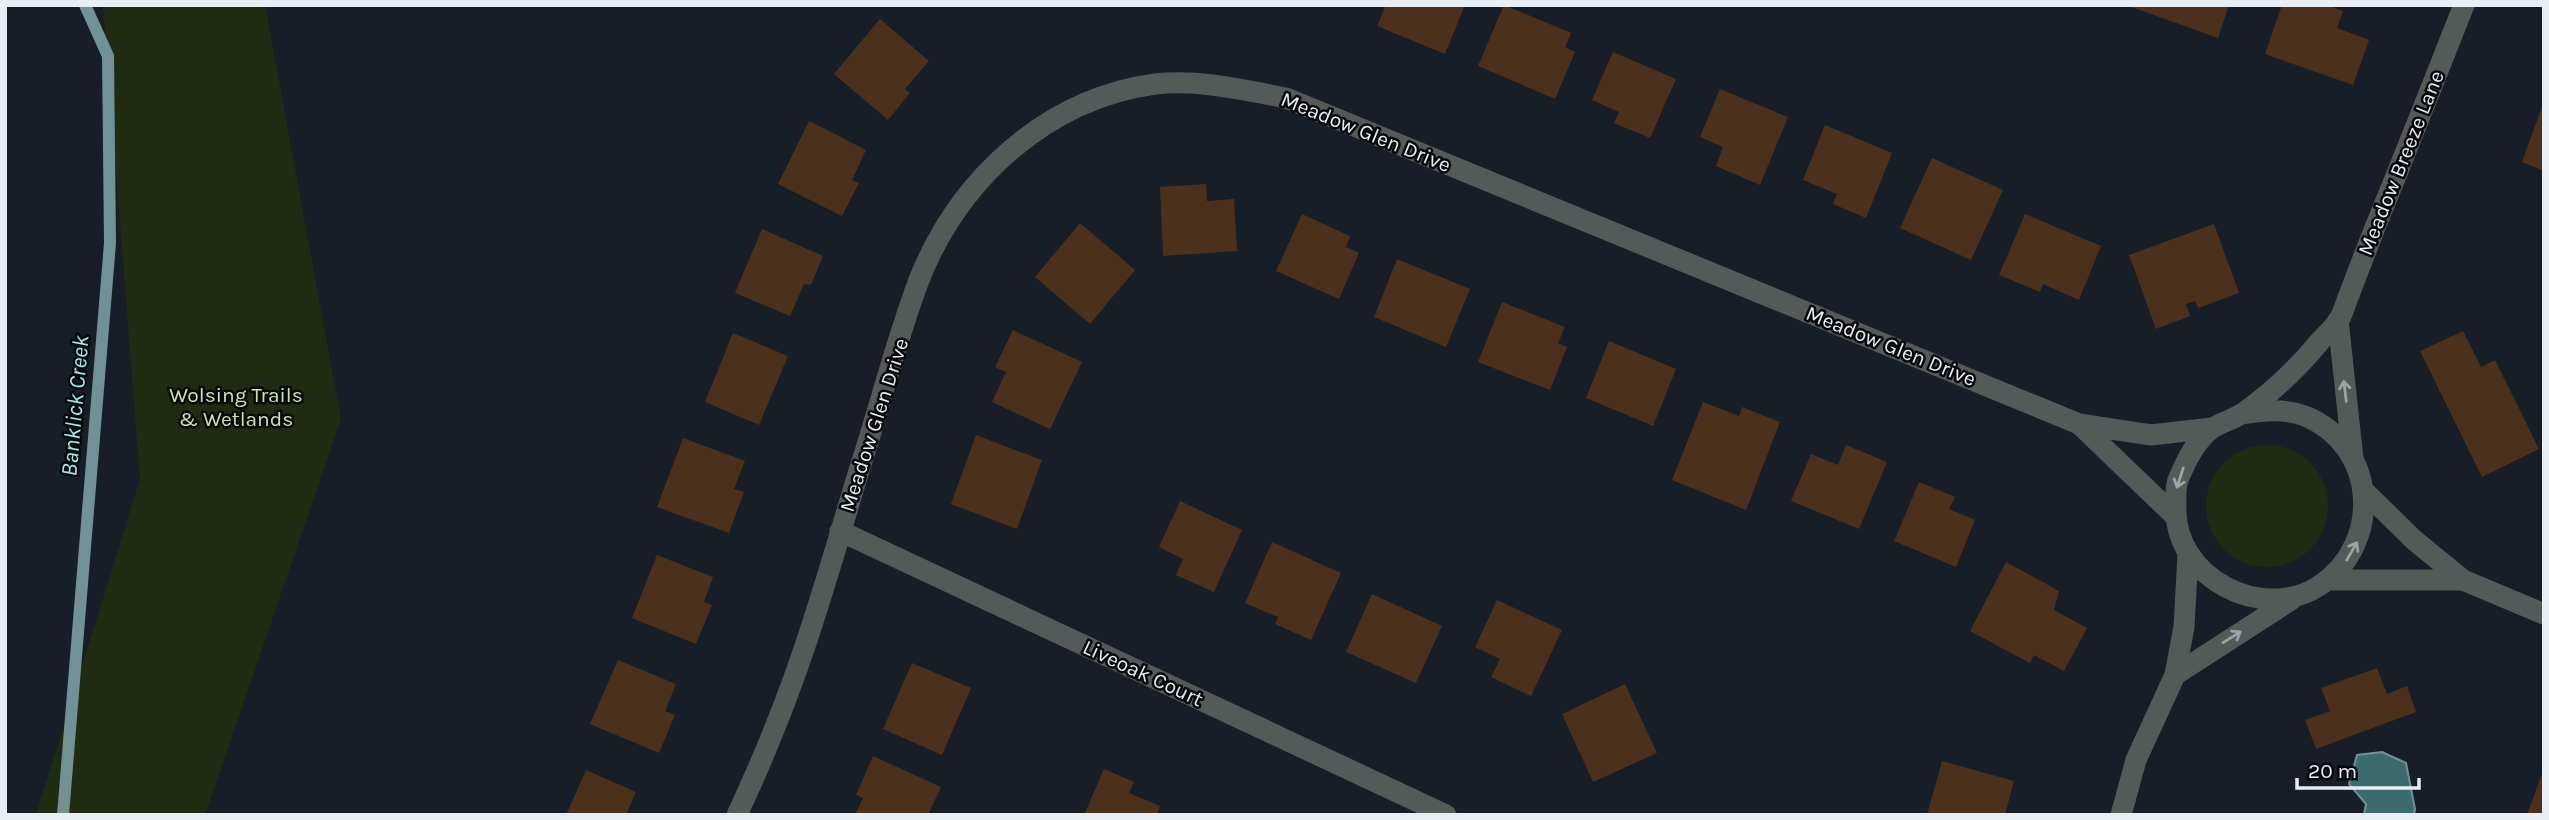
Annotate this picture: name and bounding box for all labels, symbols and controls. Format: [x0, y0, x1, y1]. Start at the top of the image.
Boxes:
street label: Meadow Breeze Lane [2353, 67, 2449, 259]
street label: Meadow Glen Drive [1278, 87, 1454, 177]
street label: Meadow Glen Drive [1803, 301, 1979, 391]
water label: Banklick Creek [55, 334, 95, 478]
street label: Meadow Glen Drive [835, 335, 913, 515]
one-way arrow [2338, 380, 2351, 403]
park label: Wolsing Trails & Wetlands [169, 383, 303, 431]
one-way arrow [2173, 466, 2186, 488]
one-way arrow [2346, 541, 2359, 562]
one-way arrow [2222, 629, 2241, 644]
street label: Liveoak Court [1079, 635, 1207, 711]
scale bar [2297, 746, 2420, 790]
text: 20 m [2308, 759, 2357, 783]

